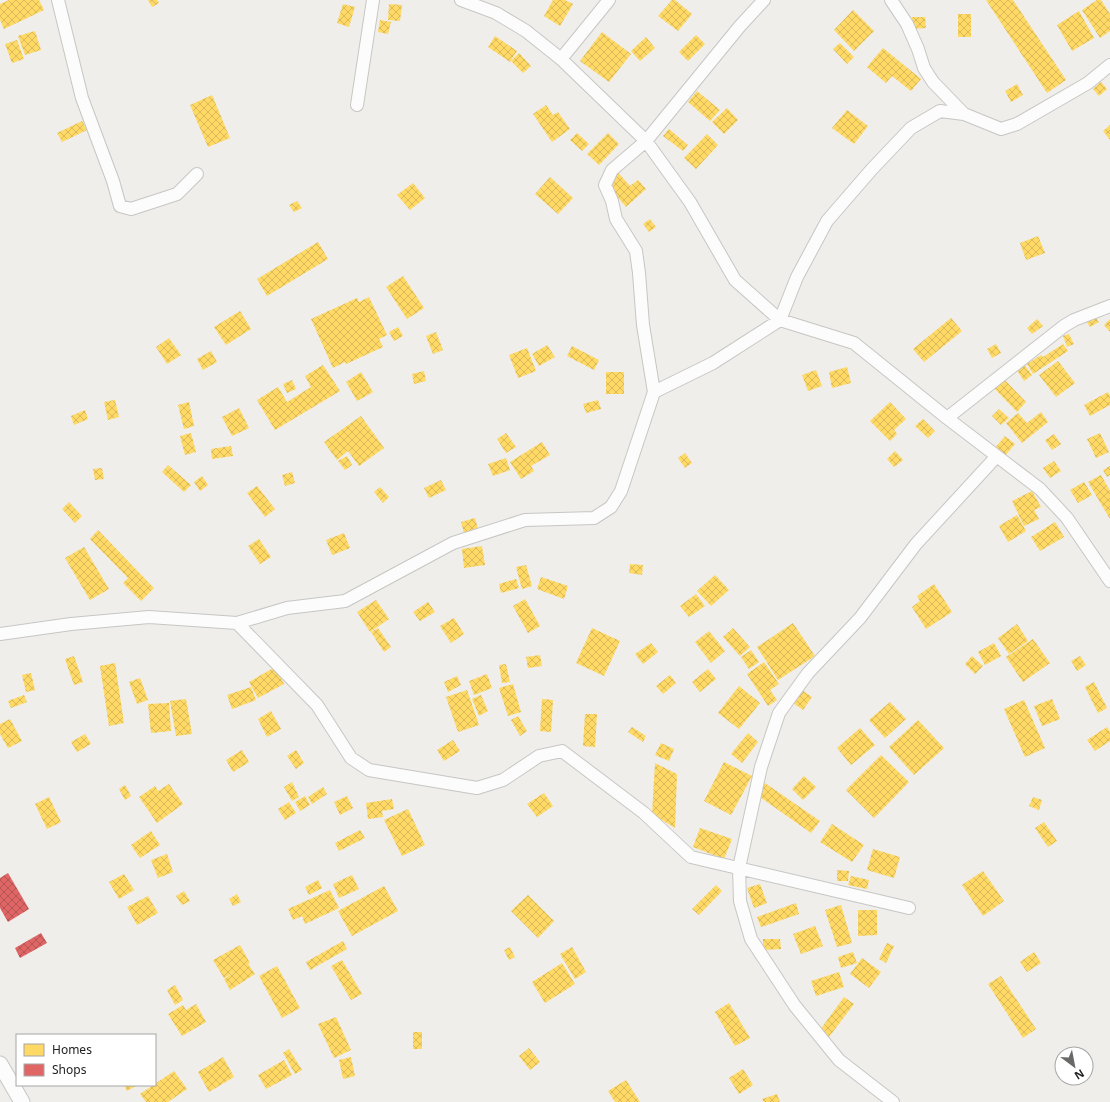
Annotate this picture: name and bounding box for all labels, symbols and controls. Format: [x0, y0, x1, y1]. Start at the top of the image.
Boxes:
legend [16, 1034, 156, 1086]
text: Homes [52, 1041, 92, 1058]
north arrow [1054, 1046, 1094, 1086]
text: Shops [52, 1061, 87, 1078]
text: N [1072, 1066, 1087, 1084]

